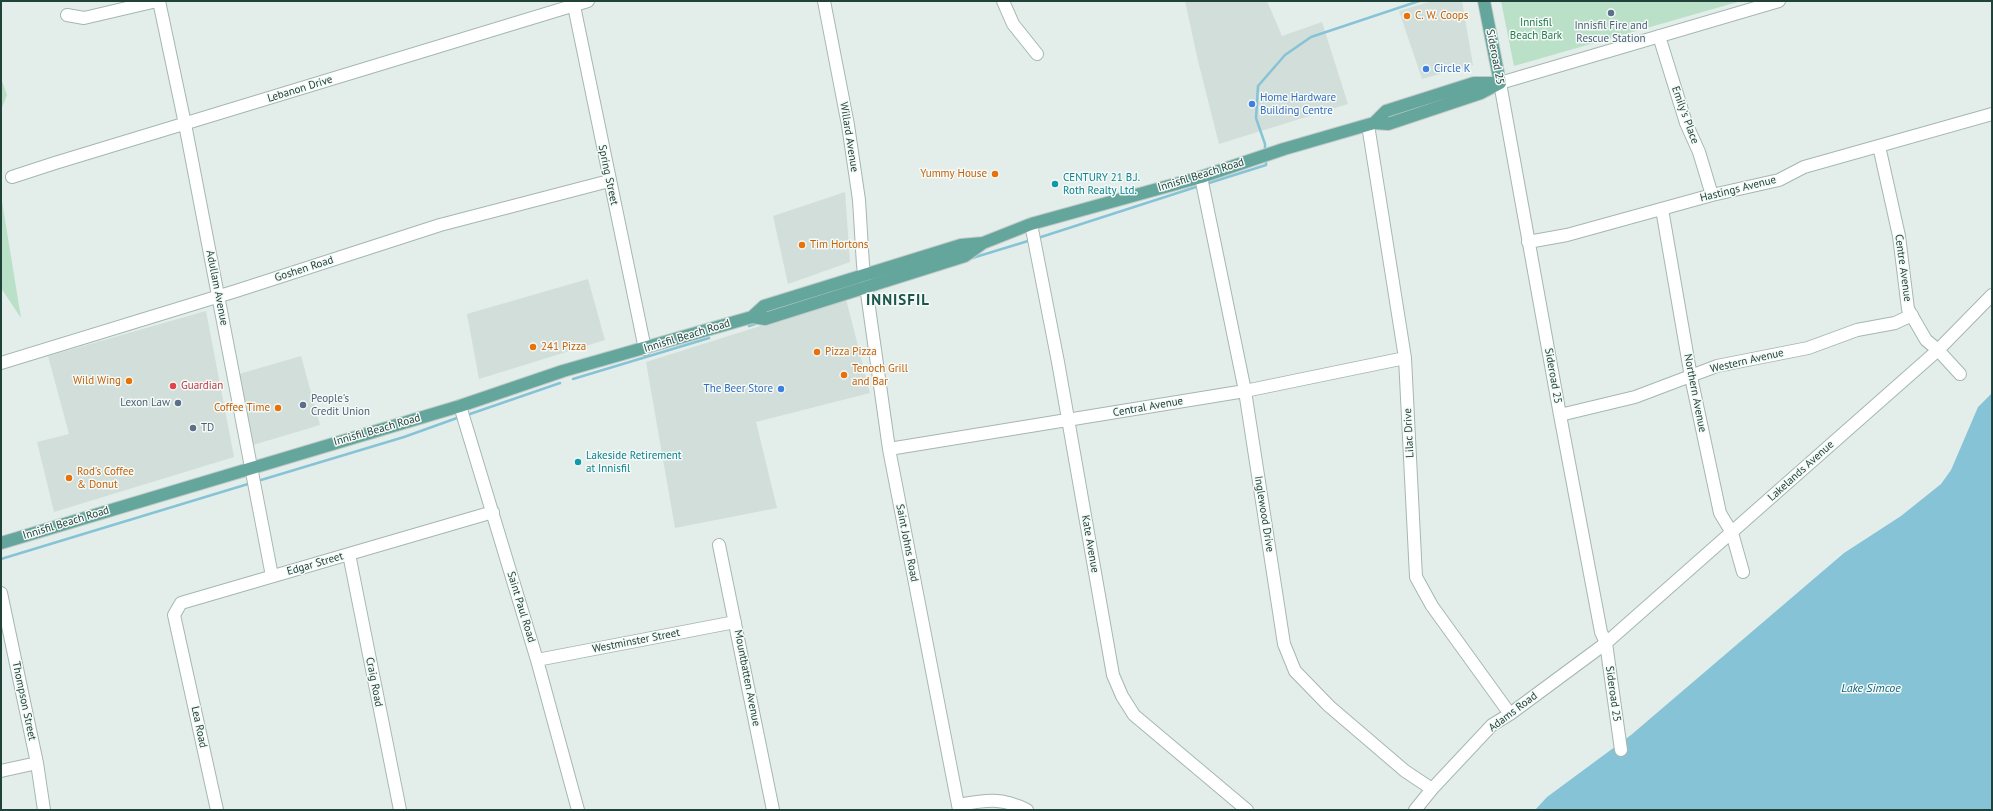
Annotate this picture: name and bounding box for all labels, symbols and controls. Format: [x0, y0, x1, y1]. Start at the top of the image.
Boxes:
marker: Innisfil Fire and Rescue Station [1606, 8, 1616, 18]
place label: C. W. Coops [1415, 9, 1468, 23]
marker: C. W. Coops [1402, 11, 1412, 21]
park label: Innisfil Beach Bark [1510, 16, 1562, 42]
place label: Innisfil Fire and Rescue Station [1574, 19, 1648, 45]
street label: Sideroad 25 [1483, 28, 1507, 86]
place label: Circle K [1434, 62, 1470, 76]
marker: Circle K [1421, 64, 1431, 74]
street label: Lebanon Drive [266, 73, 334, 105]
street label: Emily's Place [1668, 84, 1702, 146]
place label: Home Hardware Building Centre [1260, 91, 1336, 117]
marker: Home Hardware Building Centre [1247, 99, 1257, 109]
street label: Willard Avenue [837, 101, 861, 173]
street label: Spring Street [595, 144, 621, 206]
street label: Innisfil Beach Road [1156, 156, 1246, 194]
place label: Yummy House [920, 167, 987, 181]
marker: Yummy House [990, 169, 1000, 179]
place label: CENTURY 21 B.J. Roth Realty Ltd. [1063, 171, 1140, 197]
street label: Hastings Avenue [1699, 173, 1777, 205]
marker: CENTURY 21 B.J. Roth Realty Ltd. [1050, 179, 1060, 189]
street label: Centre Avenue [1892, 233, 1914, 303]
place label: Tim Hortons [810, 238, 868, 252]
marker: Tim Hortons [797, 240, 807, 250]
street label: Adullam Avenue [203, 249, 231, 327]
street label: Goshen Road [273, 253, 335, 285]
district label: INNISFIL [866, 292, 930, 310]
street label: Innisfil Beach Road [642, 317, 732, 355]
place label: 241 Pizza [541, 340, 586, 354]
marker: 241 Pizza [528, 342, 538, 352]
place label: Pizza Pizza [825, 345, 877, 359]
street label: Western Avenue [1709, 346, 1785, 376]
marker: Pizza Pizza [812, 347, 822, 357]
street label: Sideroad 25 [1542, 347, 1564, 405]
street label: Northern Avenue [1681, 353, 1709, 433]
place label: Tenoch Grill and Bar [852, 362, 908, 388]
marker: Tenoch Grill and Bar [839, 370, 849, 380]
place label: Wild Wing [73, 374, 121, 388]
marker: Wild Wing [124, 376, 134, 386]
place label: Guardian [181, 379, 223, 393]
marker: Guardian [168, 381, 178, 391]
place label: The Beer Store [704, 382, 773, 396]
marker: The Beer Store [776, 384, 786, 394]
place label: People's Credit Union [311, 392, 370, 418]
street label: Central Avenue [1112, 394, 1184, 420]
place label: Lexon Law [120, 396, 170, 410]
marker: Lexon Law [173, 398, 183, 408]
marker: People's Credit Union [298, 400, 308, 410]
place label: Coffee Time [214, 401, 270, 415]
marker: Coffee Time [273, 403, 283, 413]
street label: Lilac Drive [1401, 408, 1417, 458]
street label: Innisfil Beach Road [332, 411, 422, 449]
place label: TD [201, 421, 214, 435]
marker: TD [188, 423, 198, 433]
street label: Lakelands Avenue [1765, 438, 1837, 504]
place label: Lakeside Retirement at Innisfil [586, 449, 682, 475]
marker: Lakeside Retirement at Innisfil [573, 457, 583, 467]
place label: Rod's Coffee & Donut [77, 465, 134, 491]
marker: Rod's Coffee & Donut [64, 473, 74, 483]
street label: Inglewood Drive [1251, 475, 1277, 553]
street label: Saint Johns Road [893, 503, 921, 583]
street label: Innisfil Beach Road [21, 504, 111, 542]
street label: Kate Avenue [1078, 514, 1102, 574]
street label: Edgar Street [285, 550, 345, 578]
street label: Saint Paul Road [504, 570, 538, 644]
street label: Westminster Street [591, 626, 681, 656]
street label: Mountbatten Avenue [731, 629, 763, 727]
street label: Craig Road [363, 656, 385, 708]
street label: Thompson Street [9, 660, 39, 742]
street label: Sideroad 25 [1603, 665, 1623, 723]
water label: Lake Simcoe [1841, 682, 1901, 696]
street label: Adams Road [1486, 689, 1540, 735]
street label: Lea Road [188, 705, 210, 749]

